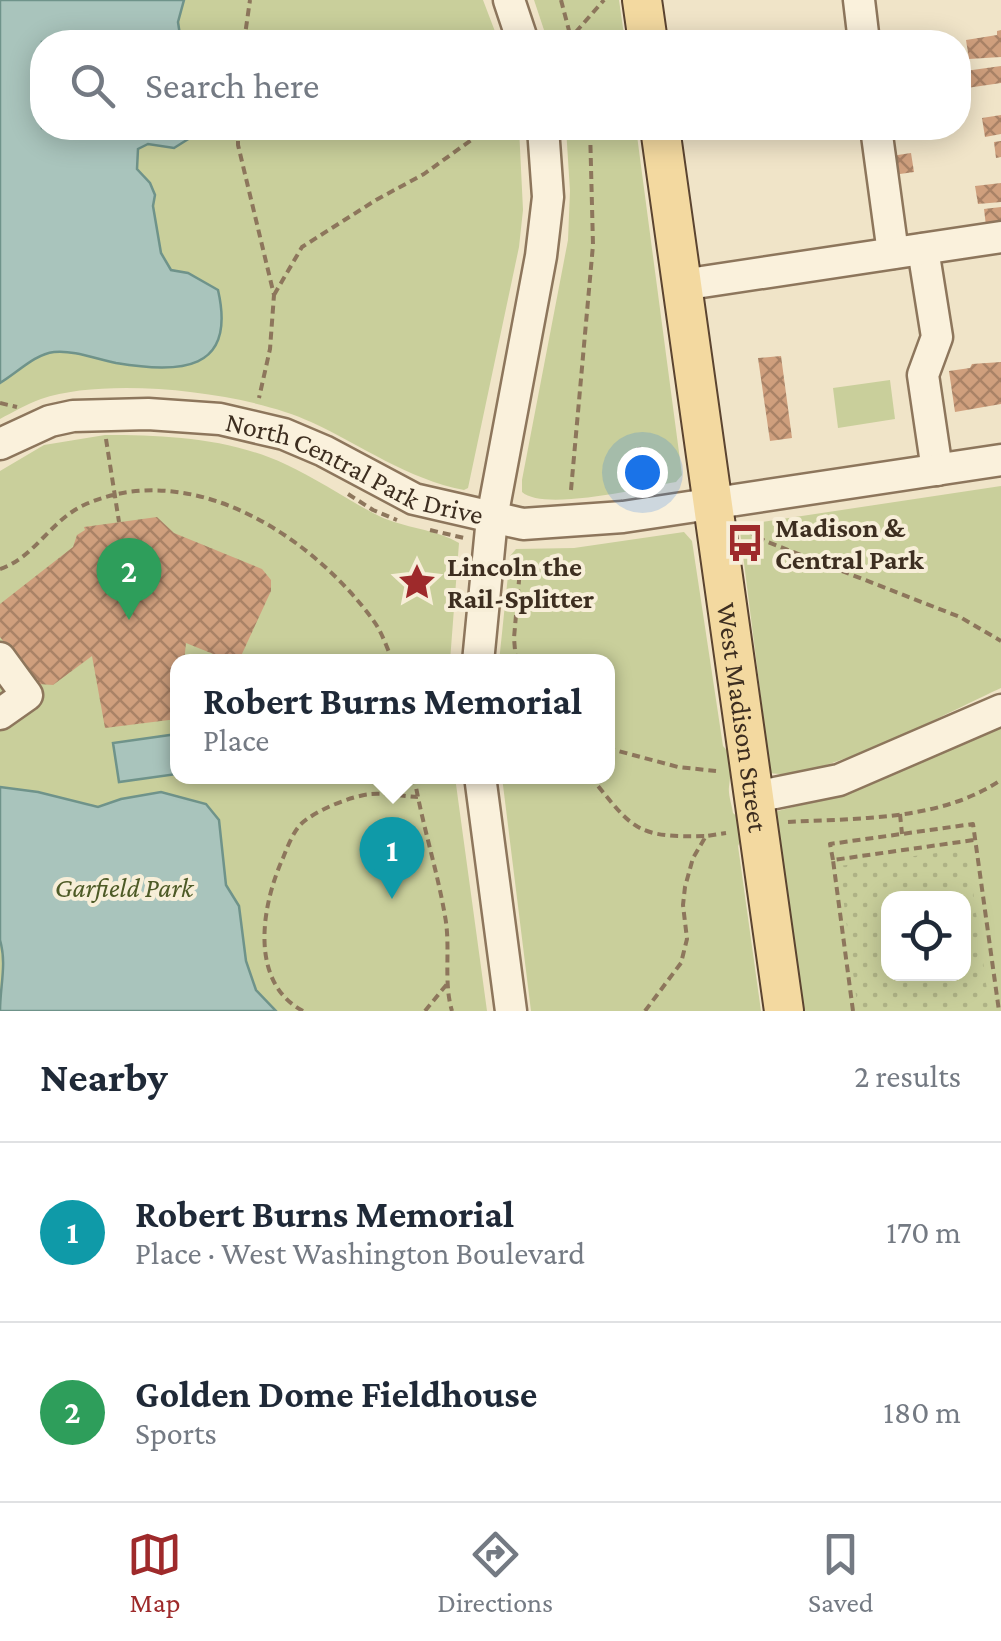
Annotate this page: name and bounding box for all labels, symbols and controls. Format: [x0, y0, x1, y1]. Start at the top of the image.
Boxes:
search box [30, 30, 971, 140]
icon: search [65, 58, 120, 113]
text: Search here [145, 64, 319, 106]
street label: North Central Park Drive [223, 405, 487, 530]
your location [617, 447, 668, 498]
place label: Madison & Central Park [775, 512, 925, 575]
bus stop icon: Madison & Central Park [724, 522, 766, 564]
pin: 2 [96, 538, 162, 620]
place label: Lincoln the Rail-Splitter [447, 551, 594, 614]
place icon: Lincoln the Rail-Splitter [396, 561, 438, 603]
street label: West Madison Street [711, 600, 774, 835]
popup [170, 654, 615, 784]
text: Robert Burns Memorial [203, 680, 582, 722]
text: Place [203, 722, 269, 758]
pin: 1 [360, 816, 424, 899]
park label: Garfield Park [55, 872, 195, 903]
map controls [881, 891, 971, 981]
button: locate [881, 891, 971, 981]
text: Nearby [40, 1053, 168, 1100]
text: 2 results [854, 1058, 961, 1094]
text: Robert Burns Memorial [135, 1193, 514, 1235]
text: 1 [67, 1214, 78, 1250]
text: 170 m [886, 1214, 961, 1250]
text: Place · West Washington Boulevard [135, 1235, 585, 1271]
text: Golden Dome Fieldhouse [135, 1373, 537, 1415]
text: 2 [64, 1394, 81, 1430]
text: 180 m [883, 1394, 961, 1430]
text: Sports [135, 1415, 217, 1451]
tab: Map [127, 1527, 182, 1618]
tab: Directions [437, 1527, 553, 1618]
tab: Saved [808, 1527, 874, 1618]

